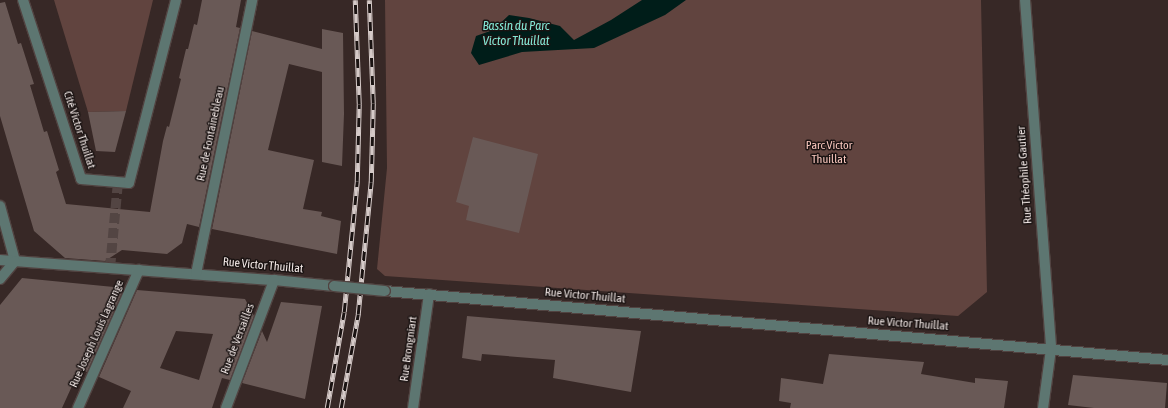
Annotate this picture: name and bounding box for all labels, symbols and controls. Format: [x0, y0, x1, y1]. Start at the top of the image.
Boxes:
water label: Bassin du Parc Victor Thuillat [482, 19, 550, 50]
street label: Rue de Fontainebleau [194, 85, 228, 183]
street label: Cité Victor Thuillat [60, 89, 98, 171]
street label: Rue Théophile Gautier [1014, 126, 1036, 224]
park label: Parc Victor Thuillat [806, 139, 852, 167]
street label: Rue Victor Thuillat [222, 255, 304, 277]
street label: Rue Joseph Louis Lagrange [67, 278, 127, 390]
street label: Rue Victor Thuillat [544, 285, 626, 307]
street label: Rue de Versailles [218, 302, 258, 376]
street label: Rue Victor Thuillat [867, 314, 949, 334]
street label: Rue Brongniart [397, 315, 421, 383]

